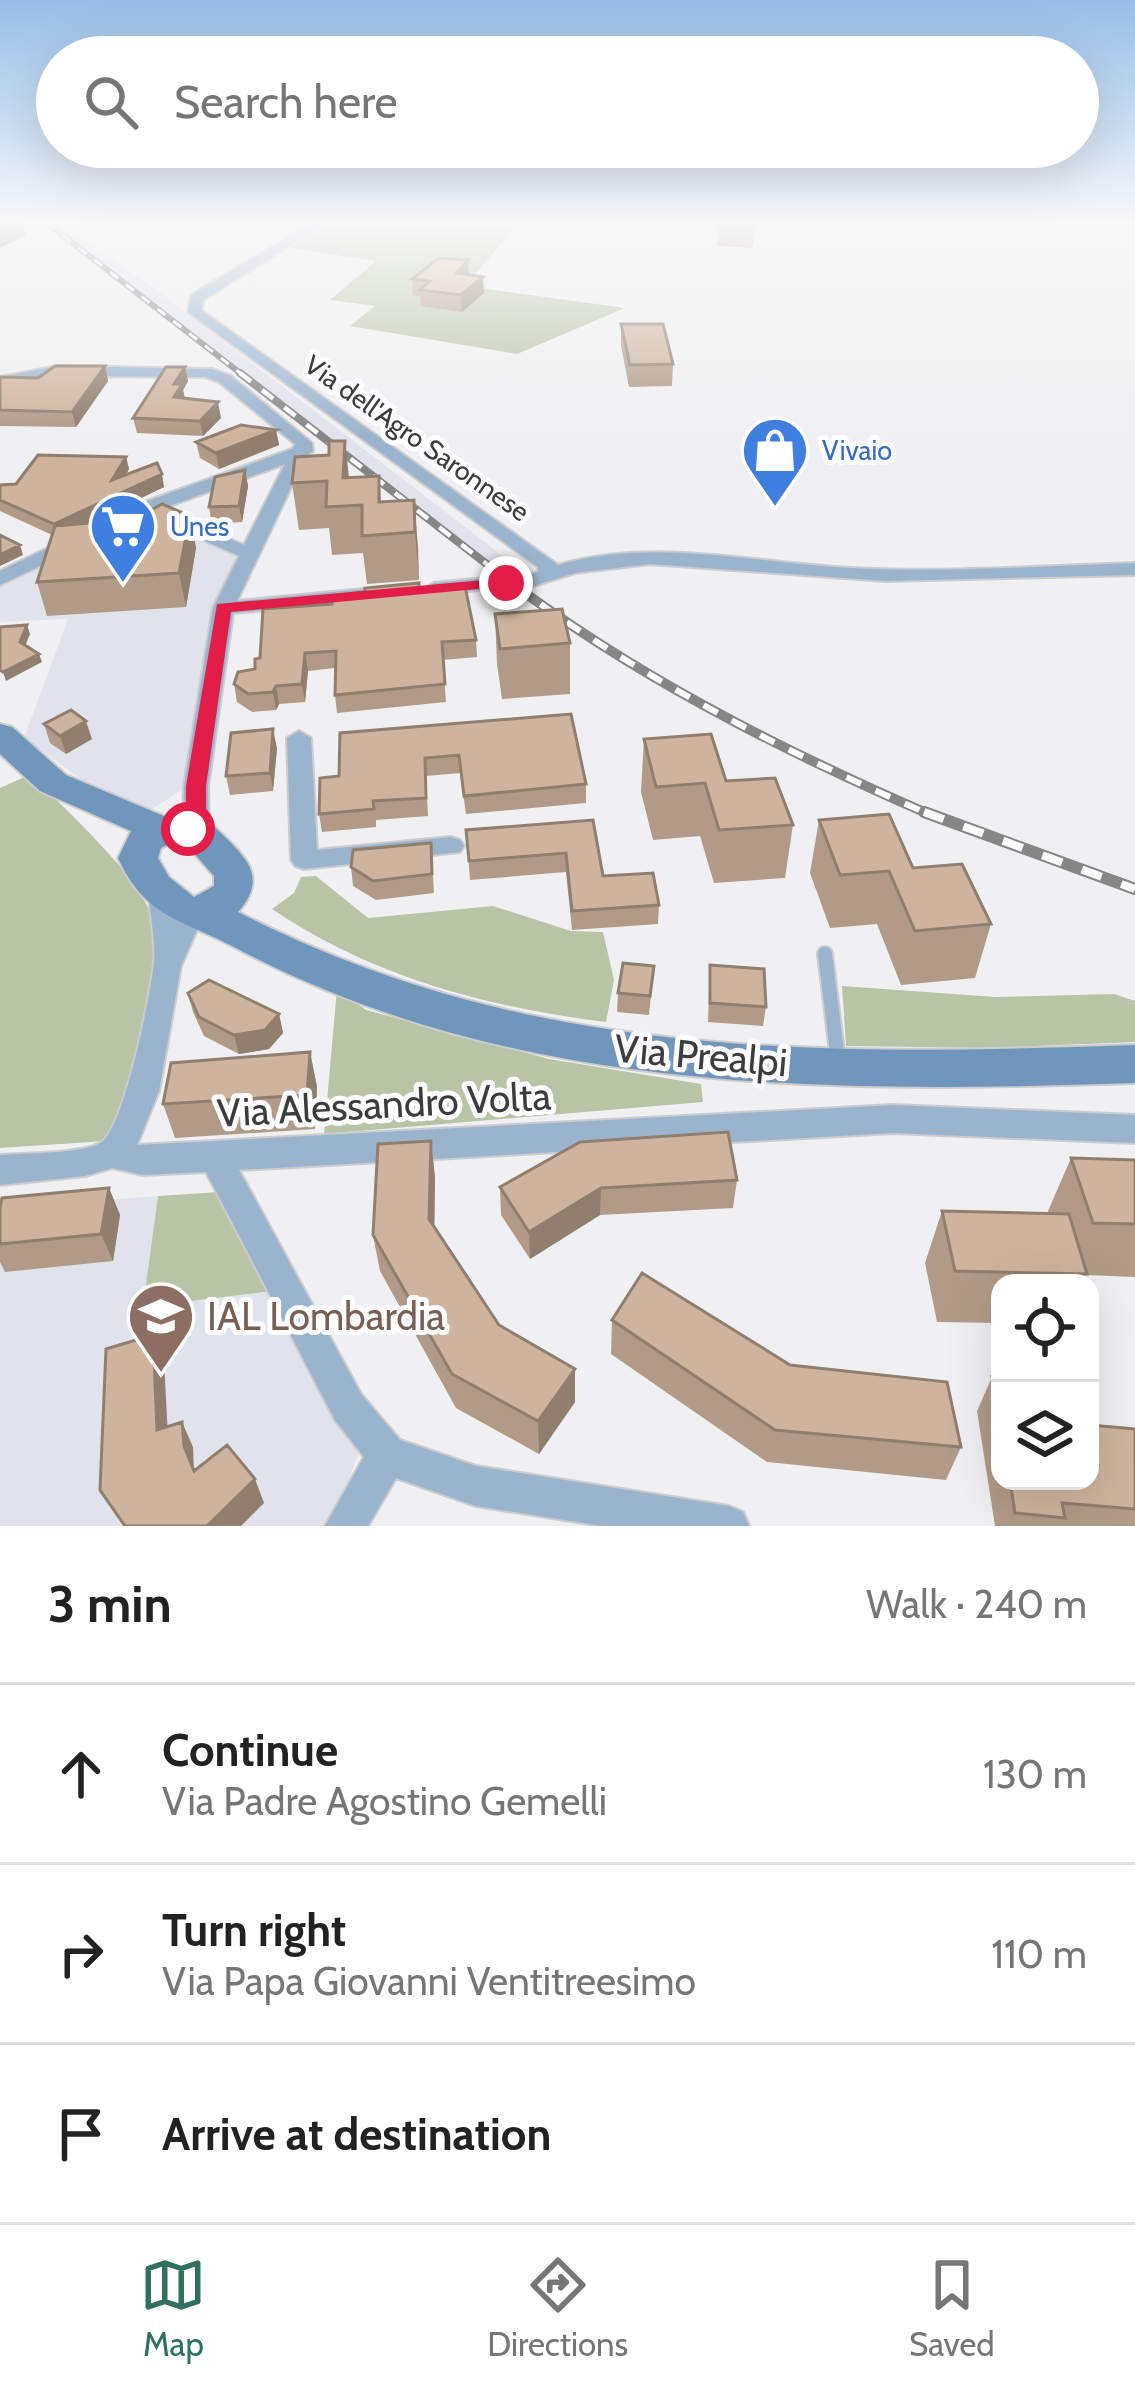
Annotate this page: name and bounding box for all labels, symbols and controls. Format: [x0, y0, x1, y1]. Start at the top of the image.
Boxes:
search box [36, 36, 1099, 168]
icon: search [78, 69, 144, 135]
text: Search here [174, 75, 398, 129]
street label: Via dell'Agro Saronnese [298, 348, 536, 528]
shop icon: Vivaio [740, 415, 810, 509]
place label: Vivaio [822, 434, 892, 467]
supermarket icon: Unes [88, 491, 158, 585]
place label: Unes [170, 510, 229, 543]
route end [479, 556, 533, 610]
route start [161, 802, 215, 856]
street label: Via Prealpi [613, 1024, 789, 1086]
street label: Via Alessandro Volta [216, 1071, 552, 1137]
map controls [991, 1274, 1099, 1490]
button: locate [991, 1274, 1099, 1382]
school or university icon: IAL Lombardia [126, 1281, 196, 1375]
place label: IAL Lombardia [207, 1292, 445, 1340]
button: layers [991, 1382, 1099, 1490]
text: 3 min [48, 1573, 172, 1635]
text: Walk · 240 m [866, 1580, 1087, 1628]
text: Continue [162, 1723, 338, 1777]
icon: ahead [48, 1741, 114, 1807]
text: 130 m [983, 1750, 1087, 1798]
text: Via Padre Agostino Gemelli [162, 1777, 607, 1825]
text: Turn right [162, 1903, 346, 1957]
icon: right [48, 1921, 114, 1987]
text: 110 m [991, 1930, 1087, 1978]
text: Via Papa Giovanni Ventitreesimo [162, 1957, 696, 2005]
icon: arrive [48, 2101, 114, 2167]
text: Arrive at destination [162, 2107, 551, 2161]
tab: Map [140, 2252, 206, 2364]
tab: Directions [487, 2252, 628, 2364]
tab: Saved [909, 2252, 995, 2364]

